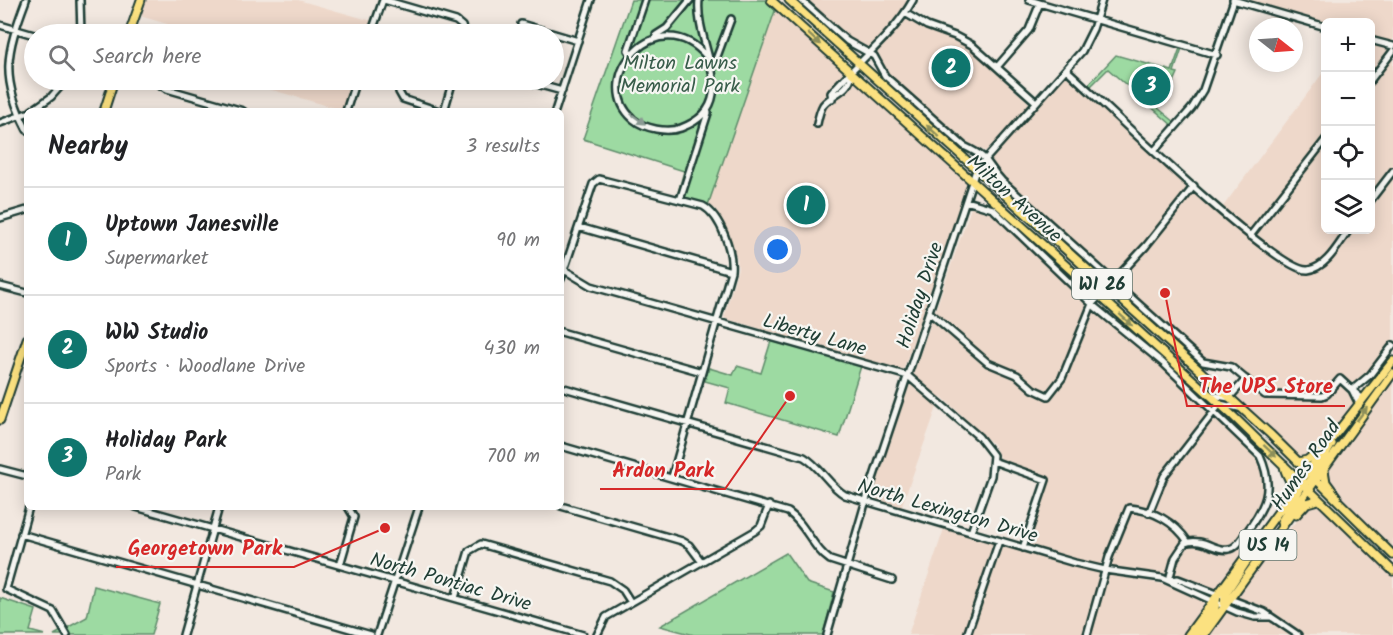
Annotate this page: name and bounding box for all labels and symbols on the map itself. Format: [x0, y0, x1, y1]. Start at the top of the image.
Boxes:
north arrow [1249, 18, 1303, 72]
one-way arrow [807, 32, 822, 46]
pin: 2 [932, 46, 970, 90]
park label: Milton Lawns Memorial Park [620, 48, 740, 103]
pin: 3 [1132, 64, 1170, 109]
one-way arrow [629, 113, 645, 125]
one-way arrow [925, 124, 940, 138]
street label: Milton Avenue [958, 148, 1069, 251]
pin: 1 [786, 182, 826, 228]
your location [763, 235, 792, 264]
street label: Holiday Drive [889, 238, 953, 353]
road number: WI 26 [1072, 269, 1132, 299]
street label: Liberty Lane [759, 306, 870, 366]
one-way arrow [1118, 313, 1133, 327]
callout: The UPS Store [1187, 367, 1345, 406]
text: The UPS Store [1199, 371, 1333, 404]
one-way arrow [1356, 406, 1368, 422]
street label: Humes Road [1264, 413, 1350, 518]
one-way arrow [1262, 444, 1277, 458]
callout: Ardon Park [600, 450, 725, 489]
text: Ardon Park [612, 455, 714, 488]
street label: North Lexington Drive [854, 471, 1041, 553]
callout: Georgetown Park [116, 528, 294, 567]
road number: US 14 [1240, 530, 1296, 560]
text: Georgetown Park [128, 533, 283, 566]
street label: North Pontiac Drive [366, 545, 535, 621]

